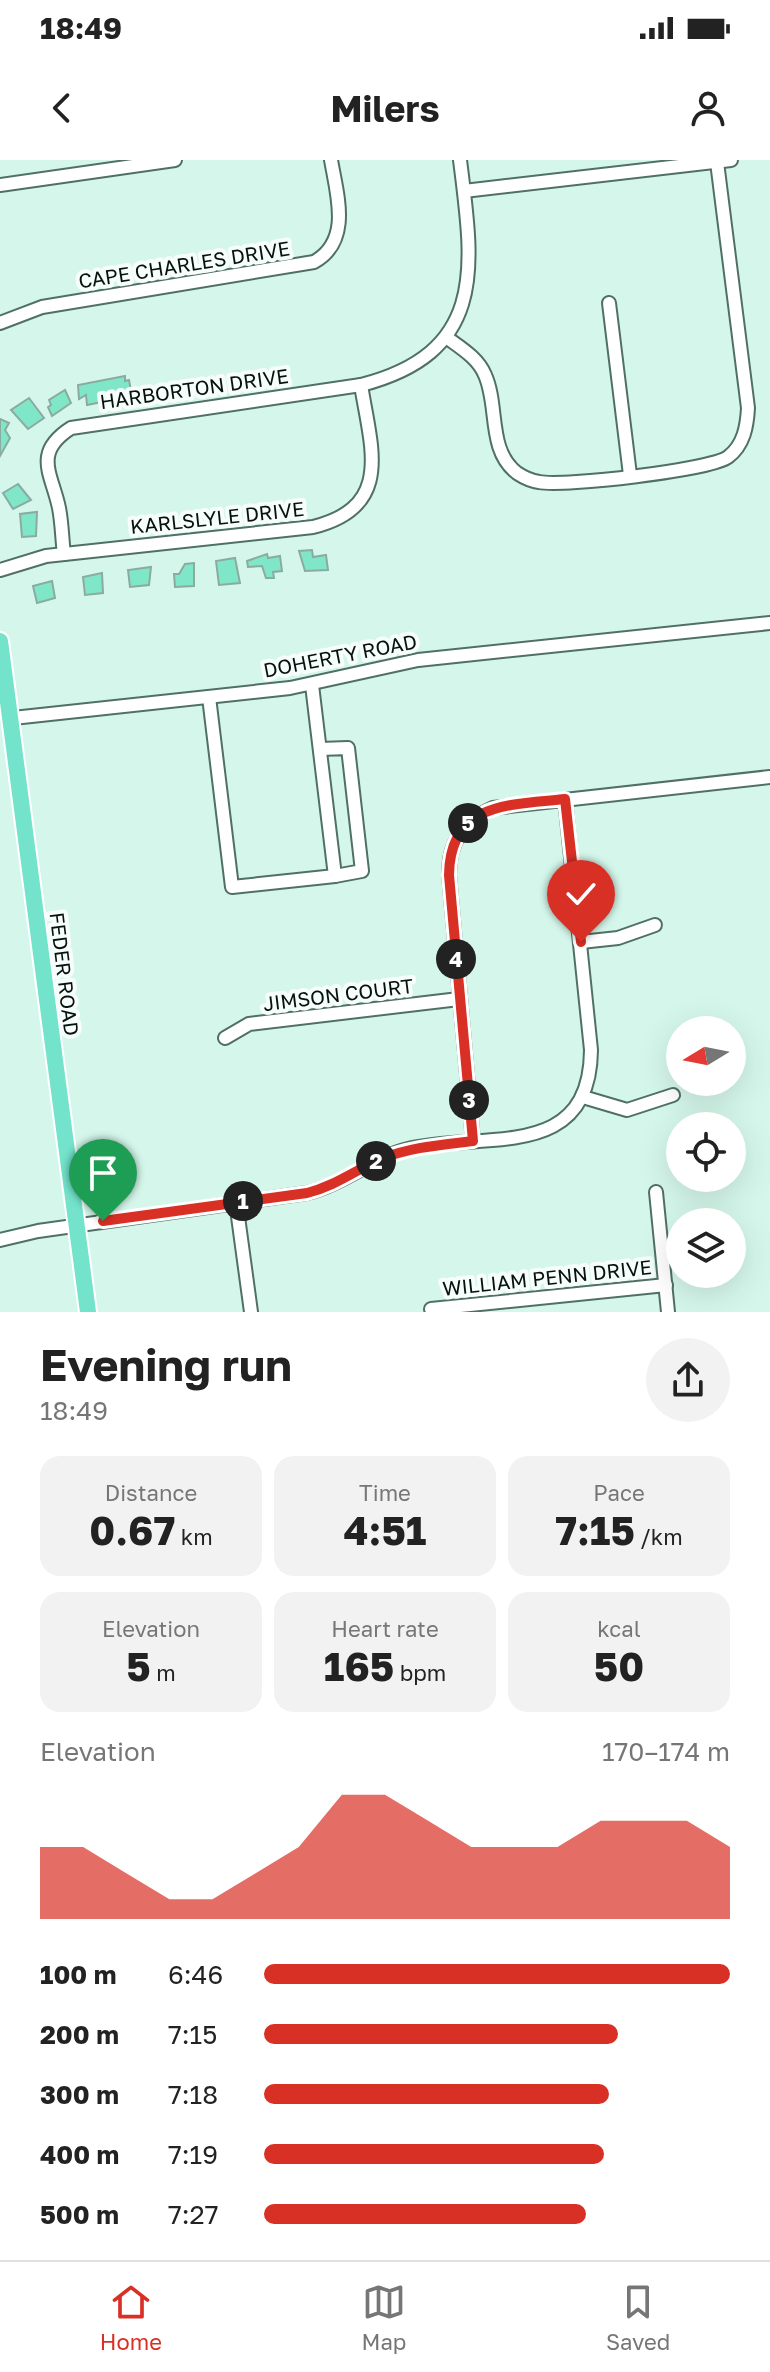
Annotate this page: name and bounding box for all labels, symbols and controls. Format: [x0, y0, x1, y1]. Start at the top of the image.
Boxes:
text: 18:49 [40, 10, 122, 46]
icon: back [40, 86, 84, 130]
icon: person [686, 86, 730, 130]
text: Milers [330, 87, 440, 130]
street label: CAPE CHARLES DRIVE [77, 235, 291, 293]
street label: HARBORTON DRIVE [98, 363, 290, 413]
street label: KARLSLYLE DRIVE [129, 496, 305, 538]
street label: DOHERTY ROAD [261, 628, 419, 682]
pin: 5 [448, 803, 488, 843]
text: 5 [461, 809, 475, 836]
pin [547, 860, 615, 942]
icon: check [559, 872, 603, 916]
street label: FEDER ROAD [46, 911, 84, 1037]
pin: 4 [436, 939, 476, 979]
text: 4 [449, 945, 463, 972]
street label: JIMSON COURT [262, 973, 414, 1015]
north arrow [666, 1016, 746, 1096]
map controls [666, 1016, 746, 1288]
pin: 3 [449, 1080, 489, 1120]
text: 3 [462, 1086, 476, 1113]
button: locate [666, 1112, 746, 1192]
pin [69, 1139, 137, 1221]
pin: 2 [356, 1141, 396, 1181]
text: 2 [369, 1147, 383, 1174]
icon: arrive [81, 1151, 125, 1195]
pin: 1 [223, 1181, 263, 1221]
text: 1 [237, 1187, 249, 1214]
button: layers [666, 1208, 746, 1288]
street label: WILLIAM PENN DRIVE [441, 1254, 653, 1300]
text: Evening run [40, 1338, 292, 1391]
button: share [646, 1338, 730, 1422]
text: 18:49 [40, 1395, 108, 1426]
text: Distance [105, 1479, 197, 1506]
text: Time [359, 1479, 411, 1506]
text: Pace [593, 1479, 645, 1506]
text: 0.67 [89, 1506, 175, 1554]
text: 4:51 [344, 1506, 426, 1554]
text: 7:15 [555, 1506, 635, 1554]
text: km [175, 1523, 213, 1550]
text: /km [635, 1523, 683, 1550]
text: Elevation [102, 1615, 200, 1642]
text: Heart rate [331, 1615, 439, 1642]
text: kcal [597, 1615, 641, 1642]
text: 5 [126, 1642, 151, 1690]
text: 165 [324, 1642, 394, 1690]
text: 50 [594, 1642, 644, 1690]
text: m [151, 1659, 176, 1686]
text: bpm [394, 1659, 446, 1686]
text: Elevation [40, 1736, 156, 1767]
text: 170–174 m [602, 1736, 730, 1767]
text: 100 m [40, 1959, 116, 1990]
text: 6:46 [168, 1959, 223, 1990]
text: 200 m [40, 2019, 119, 2050]
text: 7:15 [168, 2019, 217, 2050]
text: 300 m [40, 2079, 119, 2110]
text: 7:18 [168, 2079, 218, 2110]
text: 400 m [40, 2139, 119, 2170]
text: 7:19 [168, 2139, 218, 2170]
text: 500 m [40, 2199, 119, 2230]
text: 7:27 [168, 2199, 218, 2230]
tab: Home [100, 2280, 162, 2355]
tab: Map [362, 2280, 406, 2355]
tab: Saved [606, 2280, 670, 2355]

